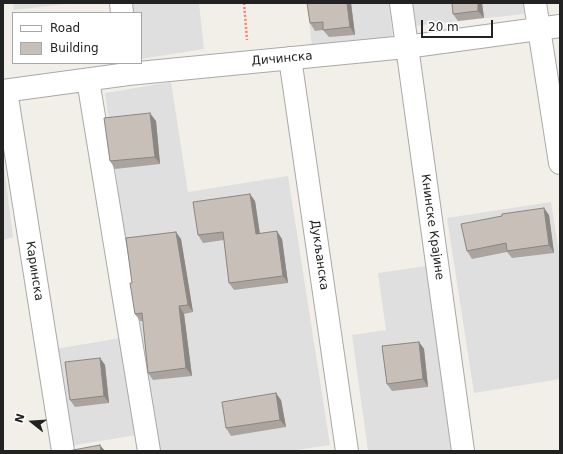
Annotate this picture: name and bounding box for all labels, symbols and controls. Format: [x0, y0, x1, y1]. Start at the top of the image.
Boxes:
legend [12, 12, 142, 64]
scale bar [423, 12, 495, 38]
text: 20 m [428, 20, 459, 34]
text: Road [50, 21, 80, 35]
text: Building [50, 41, 99, 55]
street label: Дичинска [251, 49, 313, 69]
street label: Книнске Крајине [417, 173, 447, 281]
street label: Дукљанска [307, 219, 331, 291]
street label: Каринска [22, 240, 46, 302]
north arrow [12, 402, 52, 442]
text: N [12, 412, 28, 425]

